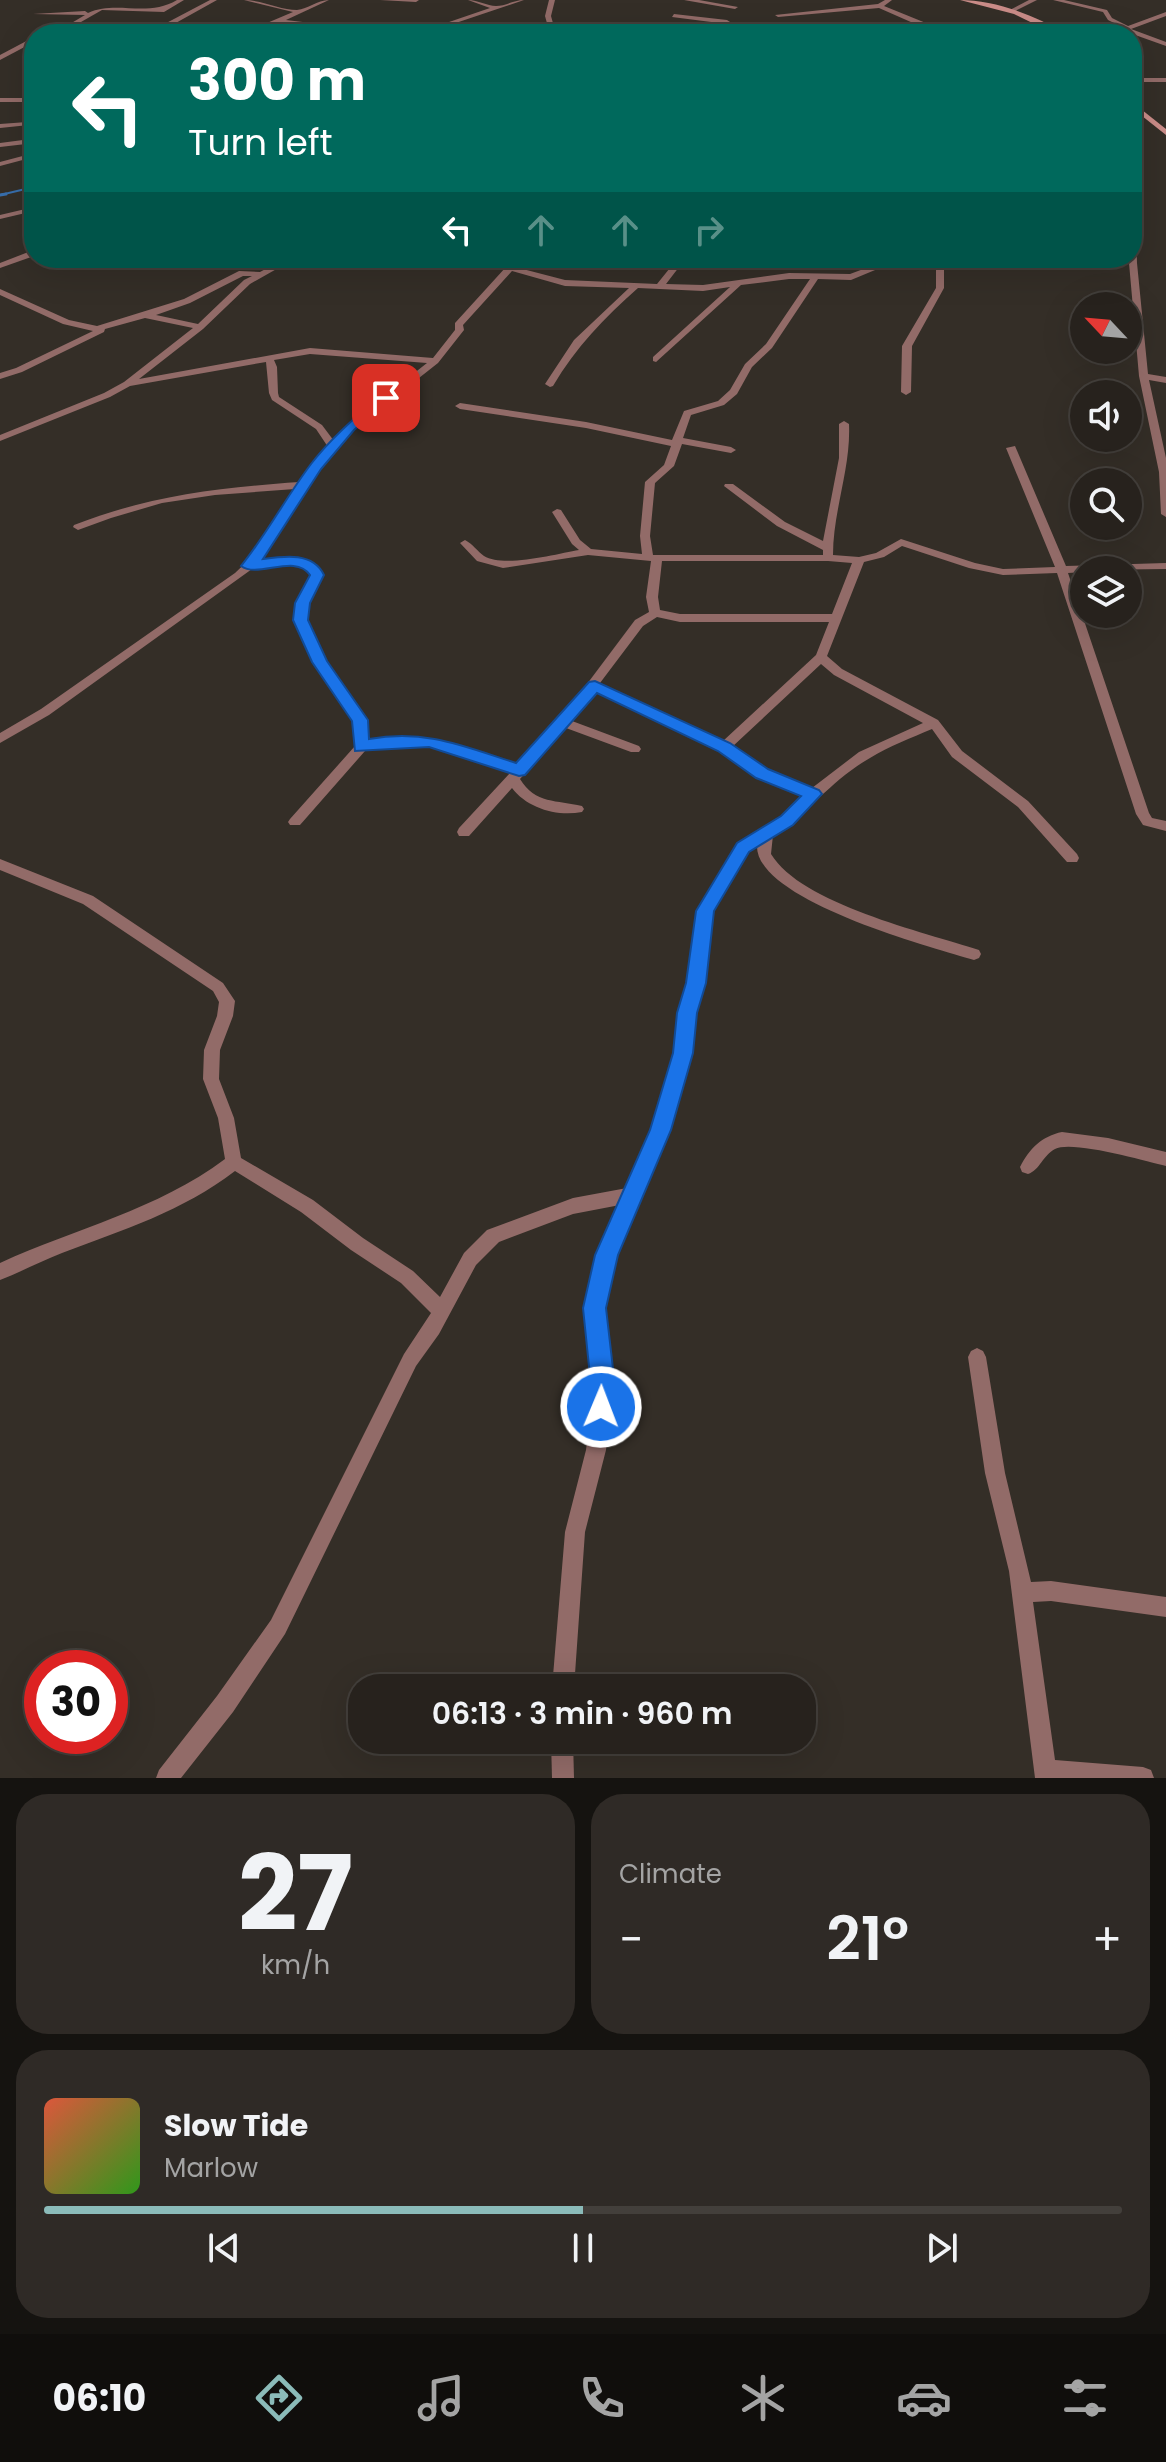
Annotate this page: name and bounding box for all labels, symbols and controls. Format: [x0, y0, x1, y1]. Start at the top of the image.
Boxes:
text: 300 m [188, 41, 366, 120]
icon: left [56, 56, 160, 160]
text: Turn left [188, 117, 333, 168]
icon: left [435, 208, 479, 252]
icon: ahead [519, 208, 563, 252]
icon: ahead [603, 208, 647, 252]
icon: right [687, 208, 731, 252]
north arrow [1070, 292, 1142, 364]
map controls [1070, 292, 1142, 628]
pin [352, 364, 420, 432]
icon: arrive [364, 376, 408, 420]
button: sound [1070, 380, 1142, 452]
button: search [1070, 468, 1142, 540]
button: layers [1070, 556, 1142, 628]
position arrow [559, 1365, 643, 1449]
speed limit sign: 30 [24, 1650, 128, 1754]
text: 06:13 · 3 min · 960 m [432, 1692, 732, 1735]
text: 27 [238, 1821, 353, 1966]
text: Climate [619, 1856, 722, 1892]
text: 21° [826, 1897, 909, 1981]
text: − [619, 1909, 643, 1970]
text: + [1092, 1909, 1122, 1970]
text: km/h [261, 1947, 330, 1983]
text: Slow Tide [164, 2104, 308, 2147]
text: Marlow [164, 2150, 258, 2186]
icon: previous [202, 2226, 246, 2270]
icon: pause [561, 2226, 605, 2270]
icon: next [920, 2226, 964, 2270]
icon: directions [251, 2370, 307, 2426]
icon: music [413, 2370, 469, 2426]
icon: phone [574, 2370, 630, 2426]
icon: climate [735, 2370, 791, 2426]
icon: car [896, 2370, 952, 2426]
icon: filters [1057, 2370, 1113, 2426]
text: 06:10 [53, 2373, 146, 2424]

